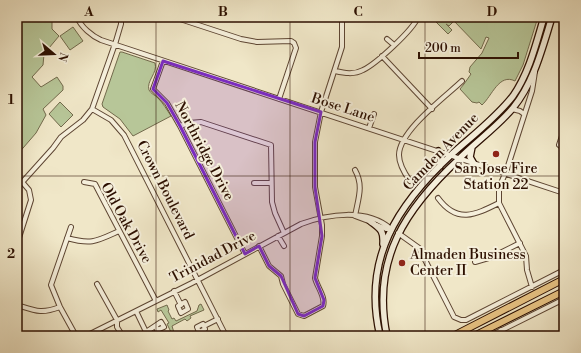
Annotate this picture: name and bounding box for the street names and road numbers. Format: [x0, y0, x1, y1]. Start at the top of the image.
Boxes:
street label: Bose Lane [308, 89, 377, 127]
street label: Northridge Drive [170, 98, 238, 204]
street label: Camden Avenue [399, 109, 483, 195]
street label: Crown Boulevard [132, 137, 198, 243]
street label: Old Oak Drive [96, 179, 156, 267]
street label: Trinidad Drive [167, 227, 259, 287]

